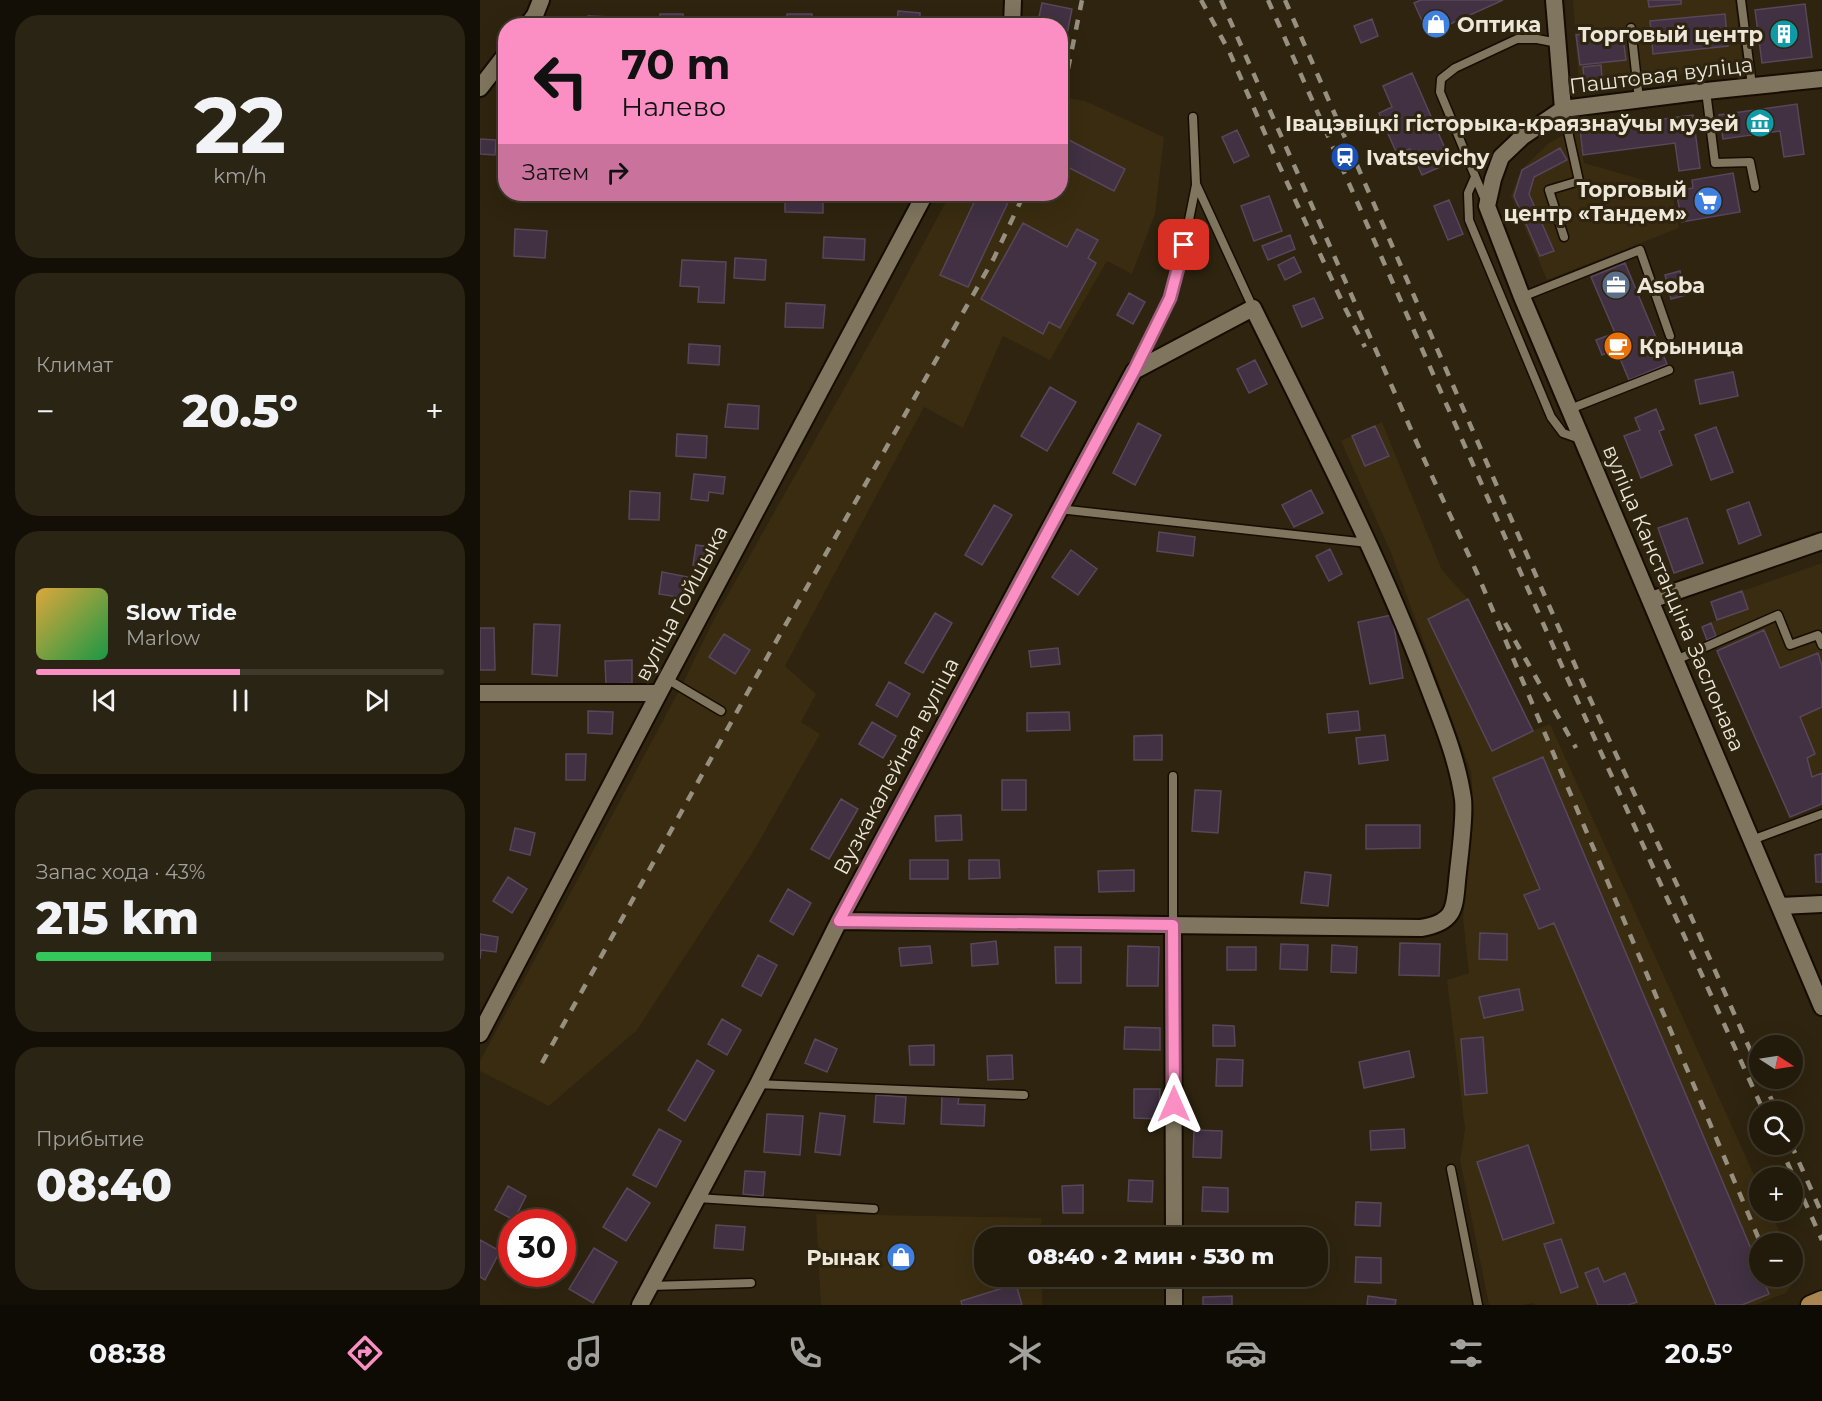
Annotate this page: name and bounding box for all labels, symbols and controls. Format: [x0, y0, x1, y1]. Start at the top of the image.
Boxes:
shop icon: Оптика [1420, 8, 1452, 40]
place label: Оптика [1457, 12, 1541, 37]
building icon: Торговый центр [1768, 18, 1800, 50]
place label: Торговый центр [1578, 22, 1763, 47]
text: 70 m [621, 38, 731, 90]
icon: left [522, 42, 600, 120]
street label: Паштовая вуліца [1568, 51, 1754, 99]
text: 22 [194, 77, 286, 173]
text: Налево [621, 90, 726, 123]
museum icon: Івацэвіцкі гісторыка-краязнаўчы музей [1744, 107, 1776, 139]
place label: Івацэвіцкі гісторыка-краязнаўчы музей [1285, 111, 1739, 136]
station icon: Ivatsevichy [1329, 141, 1361, 173]
place label: Ivatsevichy [1366, 145, 1490, 170]
icon: right [601, 156, 634, 189]
text: Затем [522, 159, 589, 186]
text: km/h [213, 164, 267, 188]
place label: Торговый центр «Тандем» [1503, 177, 1687, 226]
supermarket icon: Торговый центр «Тандем» [1692, 185, 1724, 217]
pin [1158, 219, 1209, 270]
icon: arrive [1167, 228, 1200, 261]
office icon: Asoba [1600, 269, 1632, 301]
place label: Asoba [1636, 273, 1705, 298]
cafe icon: Крыница [1602, 330, 1634, 362]
place label: Крыница [1639, 334, 1744, 359]
text: Климат [36, 353, 113, 377]
text: 20.5° [182, 383, 298, 438]
text: − [36, 391, 55, 431]
text: + [425, 391, 444, 431]
street label: вуліца Канстанціна Заслонава [1598, 441, 1750, 755]
street label: вуліца Гойшыка [629, 521, 733, 685]
text: Slow Tide [126, 599, 237, 626]
text: Marlow [126, 626, 200, 650]
street label: Вузкакалейная вуліца [828, 653, 964, 879]
icon: previous [88, 684, 121, 717]
icon: pause [224, 684, 257, 717]
icon: next [360, 684, 393, 717]
text: Запас хода · 43% [36, 860, 205, 884]
text: 215 km [36, 890, 199, 945]
north arrow [1749, 1035, 1803, 1089]
map controls [1749, 1035, 1803, 1287]
position arrow [1142, 1072, 1206, 1136]
button: search [1749, 1101, 1803, 1155]
text: Прибытие [36, 1127, 144, 1151]
text: 08:40 [36, 1157, 172, 1212]
button: + [1749, 1167, 1803, 1221]
speed limit sign: 30 [498, 1209, 576, 1287]
button: − [1749, 1233, 1803, 1287]
shop icon: Рынак [885, 1241, 917, 1273]
text: 08:40 · 2 мин · 530 m [1028, 1243, 1274, 1270]
place label: Рынак [806, 1245, 881, 1270]
icon: directions [344, 1332, 386, 1374]
icon: music [564, 1332, 606, 1374]
icon: phone [784, 1332, 826, 1374]
icon: climate [1004, 1332, 1046, 1374]
icon: car [1225, 1332, 1267, 1374]
icon: filters [1445, 1332, 1487, 1374]
text: 08:38 [89, 1337, 166, 1370]
text: 20.5° [1665, 1337, 1733, 1370]

